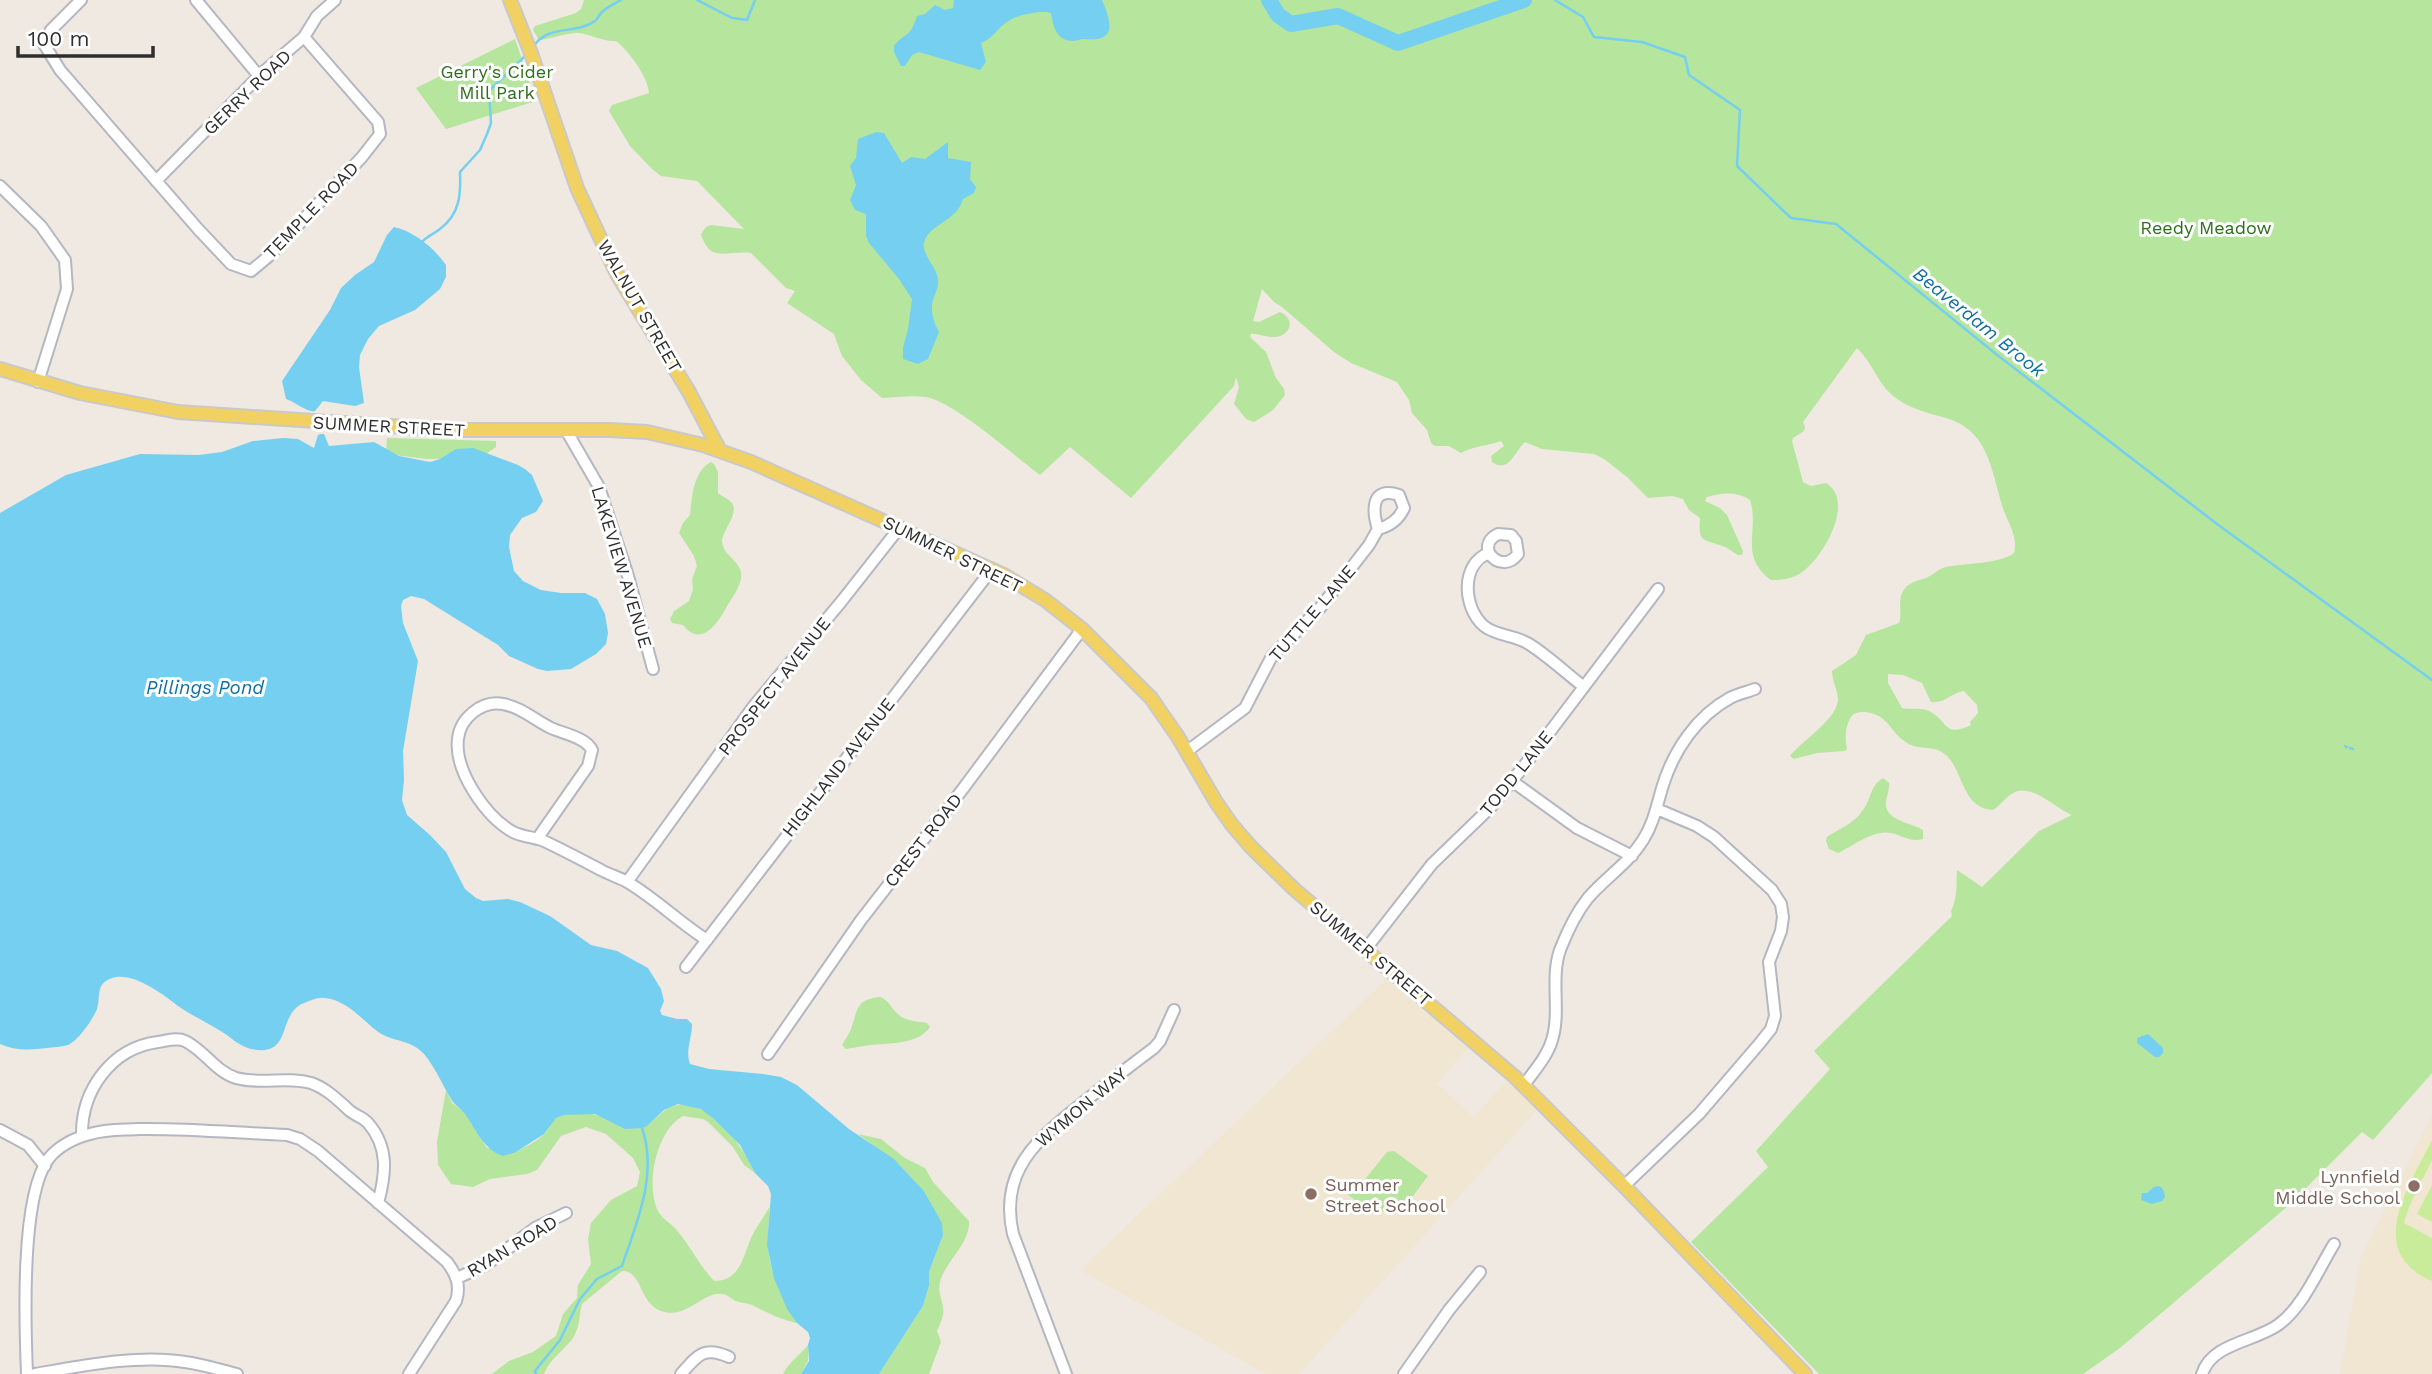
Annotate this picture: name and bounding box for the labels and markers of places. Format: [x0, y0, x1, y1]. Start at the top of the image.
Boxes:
place label: Lynnfield Middle School [2275, 1166, 2400, 1208]
place label: Summer Street School [1325, 1174, 1446, 1216]
marker: Lynnfield Middle School [2406, 1178, 2422, 1194]
marker: Summer Street School [1303, 1186, 1319, 1202]

